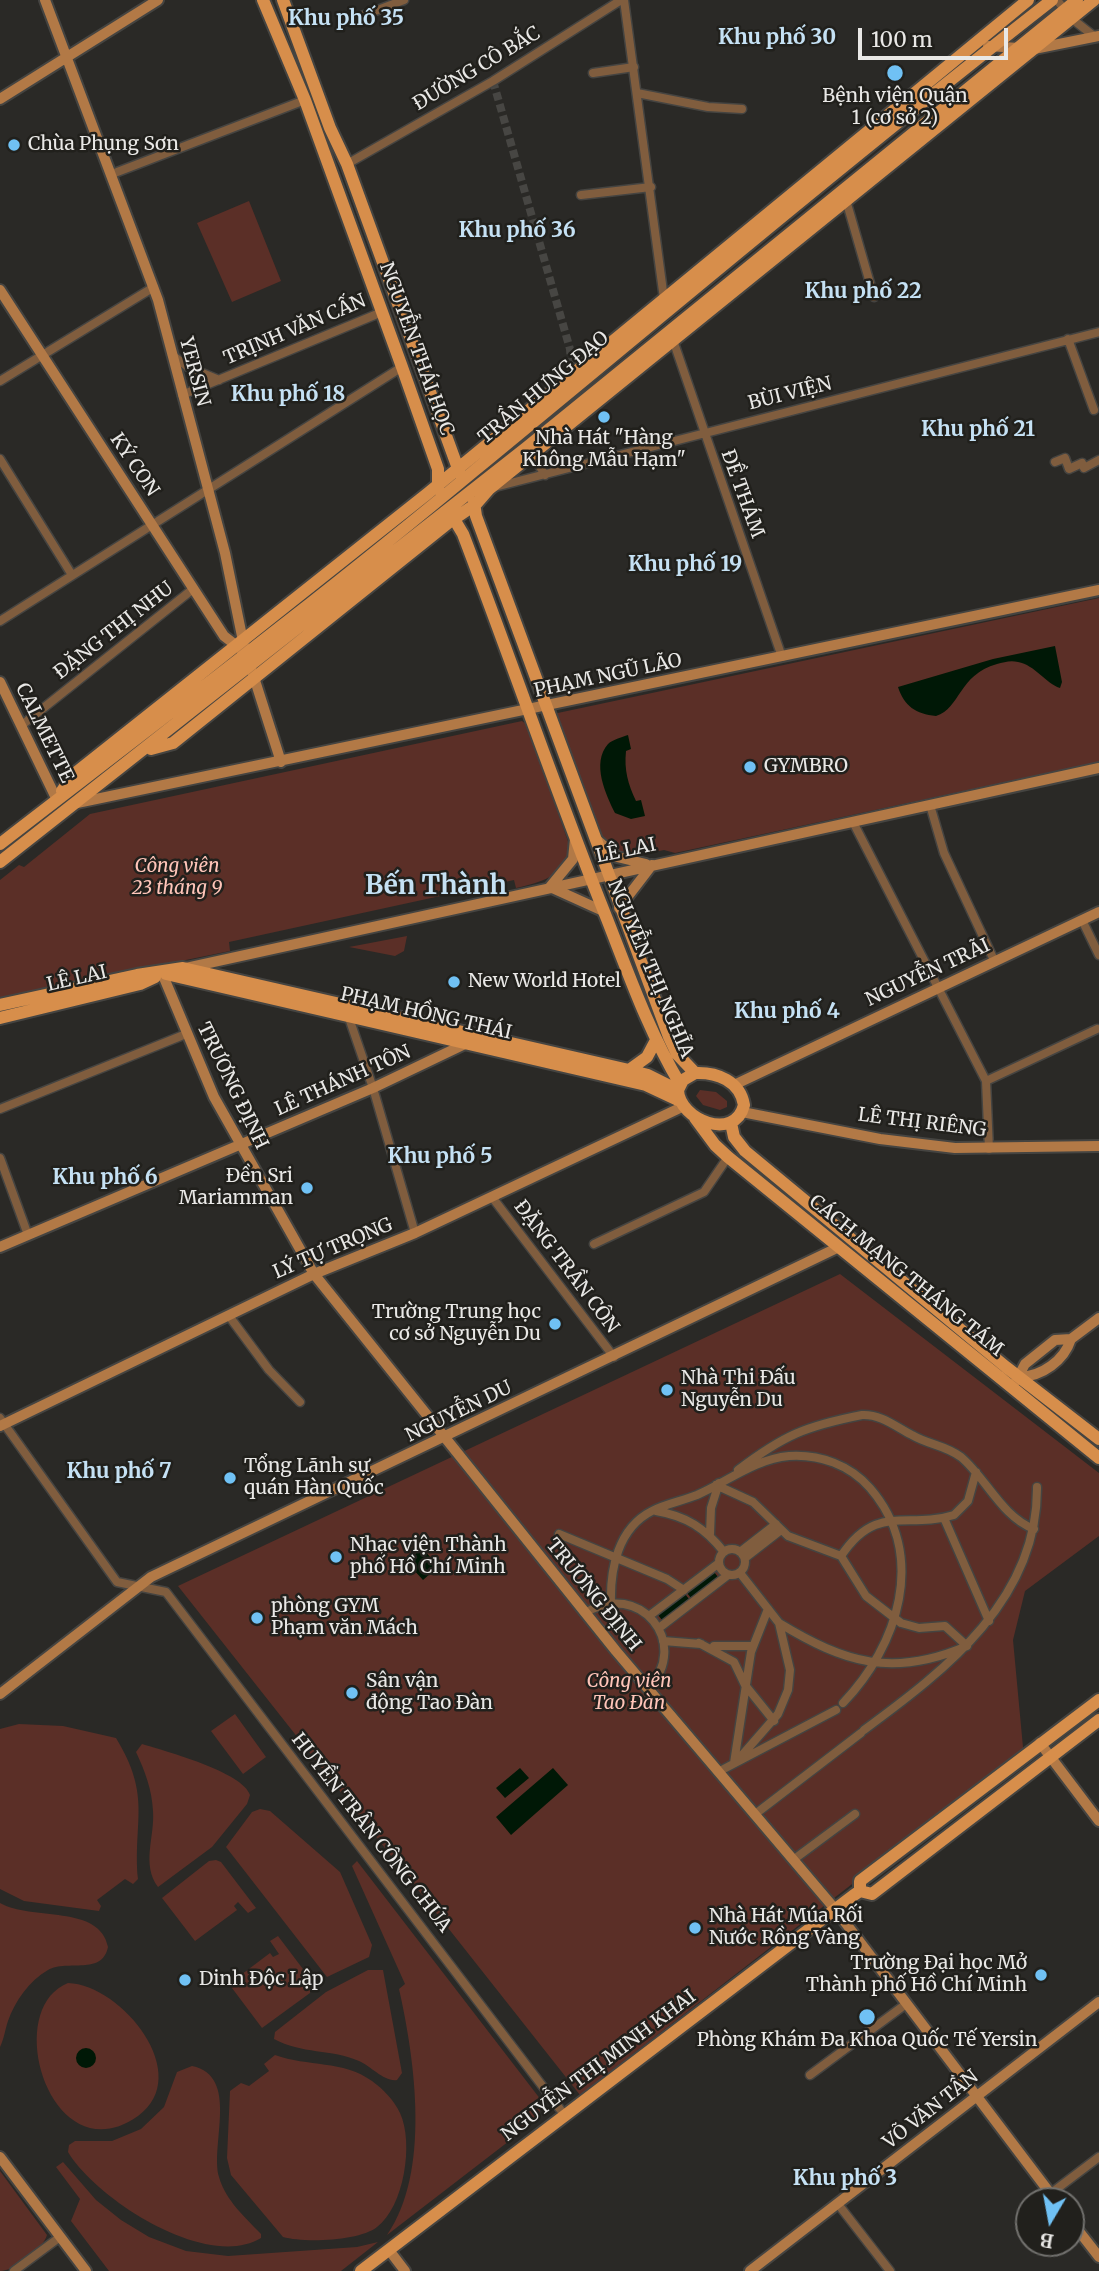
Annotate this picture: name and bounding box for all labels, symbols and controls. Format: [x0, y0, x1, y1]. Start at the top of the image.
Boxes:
district label: Khu phố 35 [288, 6, 404, 32]
scale bar [861, 14, 1012, 58]
street label: ĐƯỜNG CÔ BẮC [409, 22, 545, 116]
district label: Khu phố 30 [718, 25, 836, 51]
text: 100 m [871, 26, 933, 53]
marker: Bệnh viện Quận 1 (cơ sở 2) [885, 63, 905, 83]
place label: Bệnh viện Quận 1 (cơ sở 2) [822, 86, 968, 130]
place label: Chùa Phụng Sơn [28, 134, 179, 156]
marker: Chùa Phụng Sơn [6, 137, 22, 153]
district label: Khu phố 36 [458, 218, 576, 244]
street label: NGUYỄN THÁI HỌC [374, 259, 458, 439]
district label: Khu phố 22 [805, 279, 921, 305]
street label: TRỊNH VĂN CẤN [221, 290, 369, 370]
street label: TRẦN HƯNG ĐẠO [474, 327, 614, 449]
street label: YERSIN [174, 335, 214, 409]
street label: BÙI VIỆN [746, 373, 834, 415]
district label: Khu phố 18 [231, 382, 345, 408]
marker: Nhà Hát "Hàng Không Mẫu Hạm" [596, 409, 612, 425]
district label: Khu phố 21 [921, 417, 1035, 443]
place label: Nhà Hát "Hàng Không Mẫu Hạm" [522, 428, 686, 472]
street label: KÝ CON [105, 429, 163, 501]
street label: ÐỀ THÁM [716, 447, 768, 541]
district label: Khu phố 19 [628, 552, 742, 578]
street label: ÐẶNG THỊ NHU [50, 577, 178, 685]
street label: PHẠM NGŨ LÃO [532, 649, 684, 703]
street label: CALMETTE [10, 680, 78, 786]
place label: GYMBRO [764, 756, 848, 778]
marker: GYMBRO [742, 759, 758, 775]
street label: LÊ LAI [594, 834, 658, 868]
park label: Công viên 23 tháng 9 [132, 856, 222, 900]
district label: Bến Thành [365, 871, 507, 903]
street label: NGUYỄN THỊ NGHĨA [602, 877, 698, 1061]
street label: NGUYỄN TRÃI [862, 934, 994, 1012]
street label: LÊ LAI [45, 961, 109, 997]
place label: New World Hotel [468, 971, 621, 993]
marker: New World Hotel [446, 974, 462, 990]
street label: PHẠM HỒNG THÁI [338, 983, 514, 1045]
district label: Khu phố 4 [734, 999, 840, 1025]
street label: TRƯƠNG ĐỊNH [192, 1019, 272, 1153]
street label: LÊ THÁNH TÔN [272, 1041, 414, 1121]
street label: LÊ THỊ RIÊNG [857, 1104, 987, 1142]
district label: Khu phố 5 [388, 1144, 492, 1170]
district label: Khu phố 6 [52, 1165, 158, 1191]
place label: Đền Sri Mariamman [179, 1166, 293, 1210]
marker: Đền Sri Mariamman [299, 1180, 315, 1196]
street label: CÁCH MẠNG THÁNG TÁM [804, 1191, 1008, 1361]
street label: ĐẶNG TRẦN CÔN [509, 1196, 623, 1338]
street label: LÝ TỰ TRỌNG [270, 1214, 396, 1284]
place label: Trường Trung học cơ sở Nguyễn Du [372, 1302, 541, 1346]
marker: Trường Trung học cơ sở Nguyễn Du [547, 1316, 563, 1332]
place label: Nhà Thi Đấu Nguyễn Du [681, 1368, 796, 1412]
street label: NGUYỄN DU [402, 1376, 516, 1448]
marker: Nhà Thi Đấu Nguyễn Du [659, 1382, 675, 1398]
place label: Tổng Lãnh sự quán Hàn Quốc [244, 1456, 384, 1500]
district label: Khu phố 7 [66, 1459, 172, 1485]
marker: Tổng Lãnh sự quán Hàn Quốc [222, 1470, 238, 1486]
street label: TRƯƠNG ĐỊNH [541, 1534, 645, 1656]
place label: Nhạc viện Thành phố Hồ Chí Minh [350, 1535, 507, 1579]
marker: Nhạc viện Thành phố Hồ Chí Minh [328, 1549, 344, 1565]
place label: phòng GYM Phạm văn Mách [271, 1596, 418, 1640]
marker: phòng GYM Phạm văn Mách [249, 1610, 265, 1626]
place label: Sân vận động Tao Đàn [366, 1671, 493, 1715]
park label: Công viên Tao Đàn [587, 1671, 671, 1715]
marker: Sân vận động Tao Đàn [344, 1685, 360, 1701]
street label: HUYỀN TRÂN CÔNG CHÚA [286, 1729, 456, 1937]
place label: Nhà Hát Múa Rối Nước Rồng Vàng [709, 1906, 863, 1950]
marker: Nhà Hát Múa Rối Nước Rồng Vàng [687, 1920, 703, 1936]
place label: Trường Đại học Mở Thành phố Hồ Chí Minh [806, 1953, 1027, 1997]
marker: Trường Đại học Mở Thành phố Hồ Chí Minh [1033, 1967, 1049, 1983]
place label: Dinh Độc Lập [199, 1969, 323, 1991]
marker: Dinh Độc Lập [177, 1972, 193, 1988]
street label: NGUYỄN THỊ MINH KHAI [497, 1985, 701, 2147]
marker: Phòng Khám Đa Khoa Quốc Tế Yersin [857, 2007, 877, 2027]
place label: Phòng Khám Đa Khoa Quốc Tế Yersin [697, 2030, 1037, 2052]
street label: VÕ VĂN TẦN [879, 2066, 983, 2154]
district label: Khu phố 3 [793, 2166, 897, 2192]
north arrow [1015, 2187, 1085, 2257]
text: B [1038, 2228, 1055, 2254]

